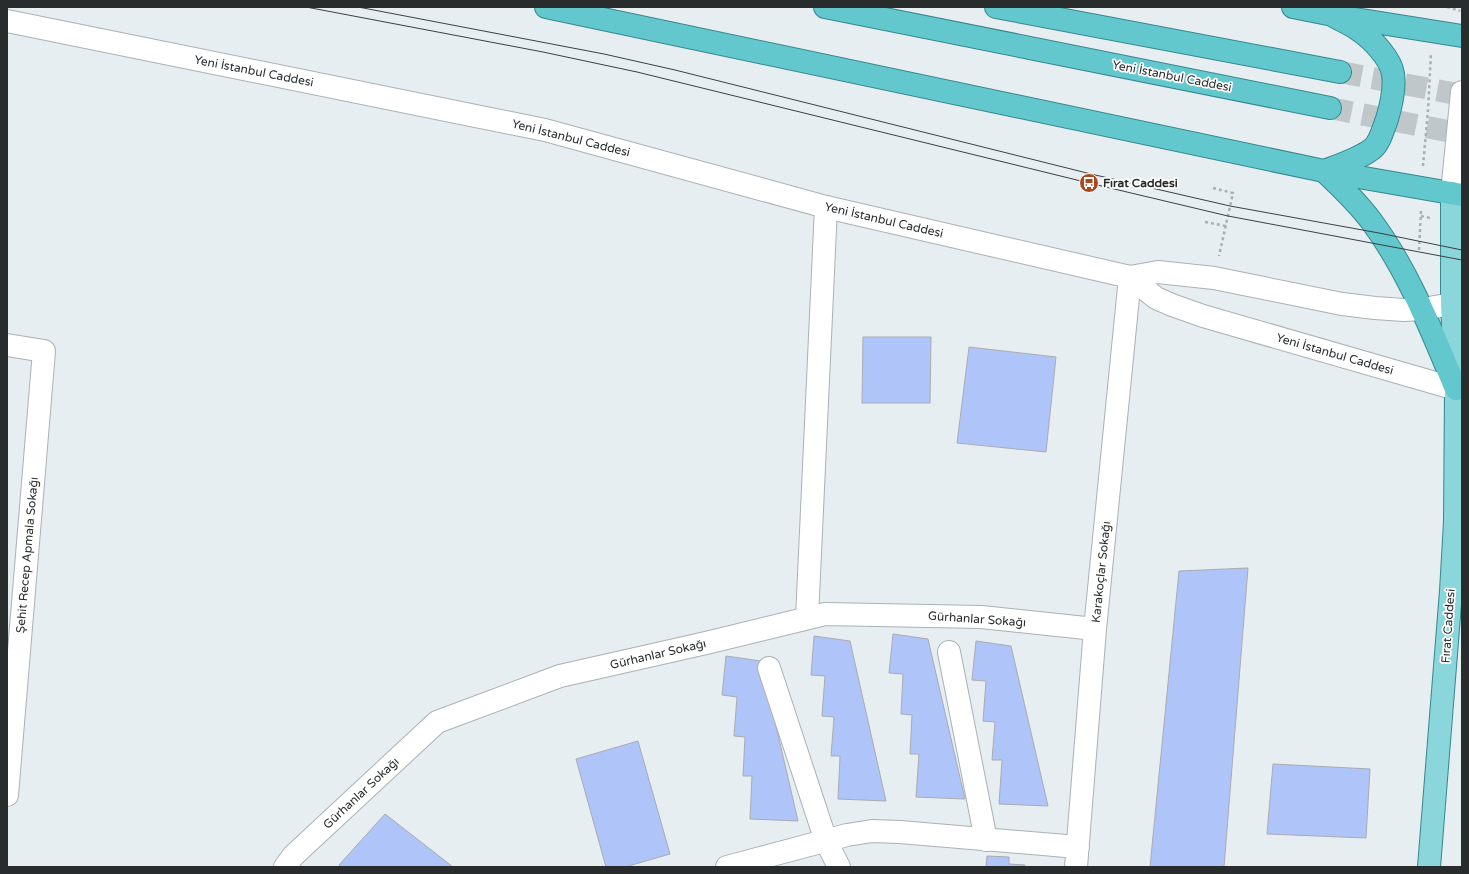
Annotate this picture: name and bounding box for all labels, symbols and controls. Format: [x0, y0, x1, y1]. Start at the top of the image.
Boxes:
street label: Yeni İstanbul Caddesi [193, 53, 315, 89]
street label: Yeni İstanbul Caddesi [1111, 58, 1233, 94]
street label: Yeni İstanbul Caddesi [510, 117, 632, 159]
bus stop icon: Fırat Caddesi [1078, 172, 1100, 194]
place label: Fırat Caddesi [1103, 176, 1178, 190]
street label: Yeni İstanbul Caddesi [823, 200, 945, 240]
street label: Yeni İstanbul Caddesi [1275, 331, 1395, 377]
street label: Şehit Recep Apmala Sokağı [13, 476, 41, 634]
street label: Karakoçlar Sokağı [1089, 520, 1113, 624]
street label: Fırat Caddesi [1438, 588, 1458, 664]
street label: Gürhanlar Sokağı [928, 609, 1026, 629]
street label: Gürhanlar Sokağı [609, 636, 707, 672]
street label: Gürhanlar Sokağı [320, 754, 402, 832]

